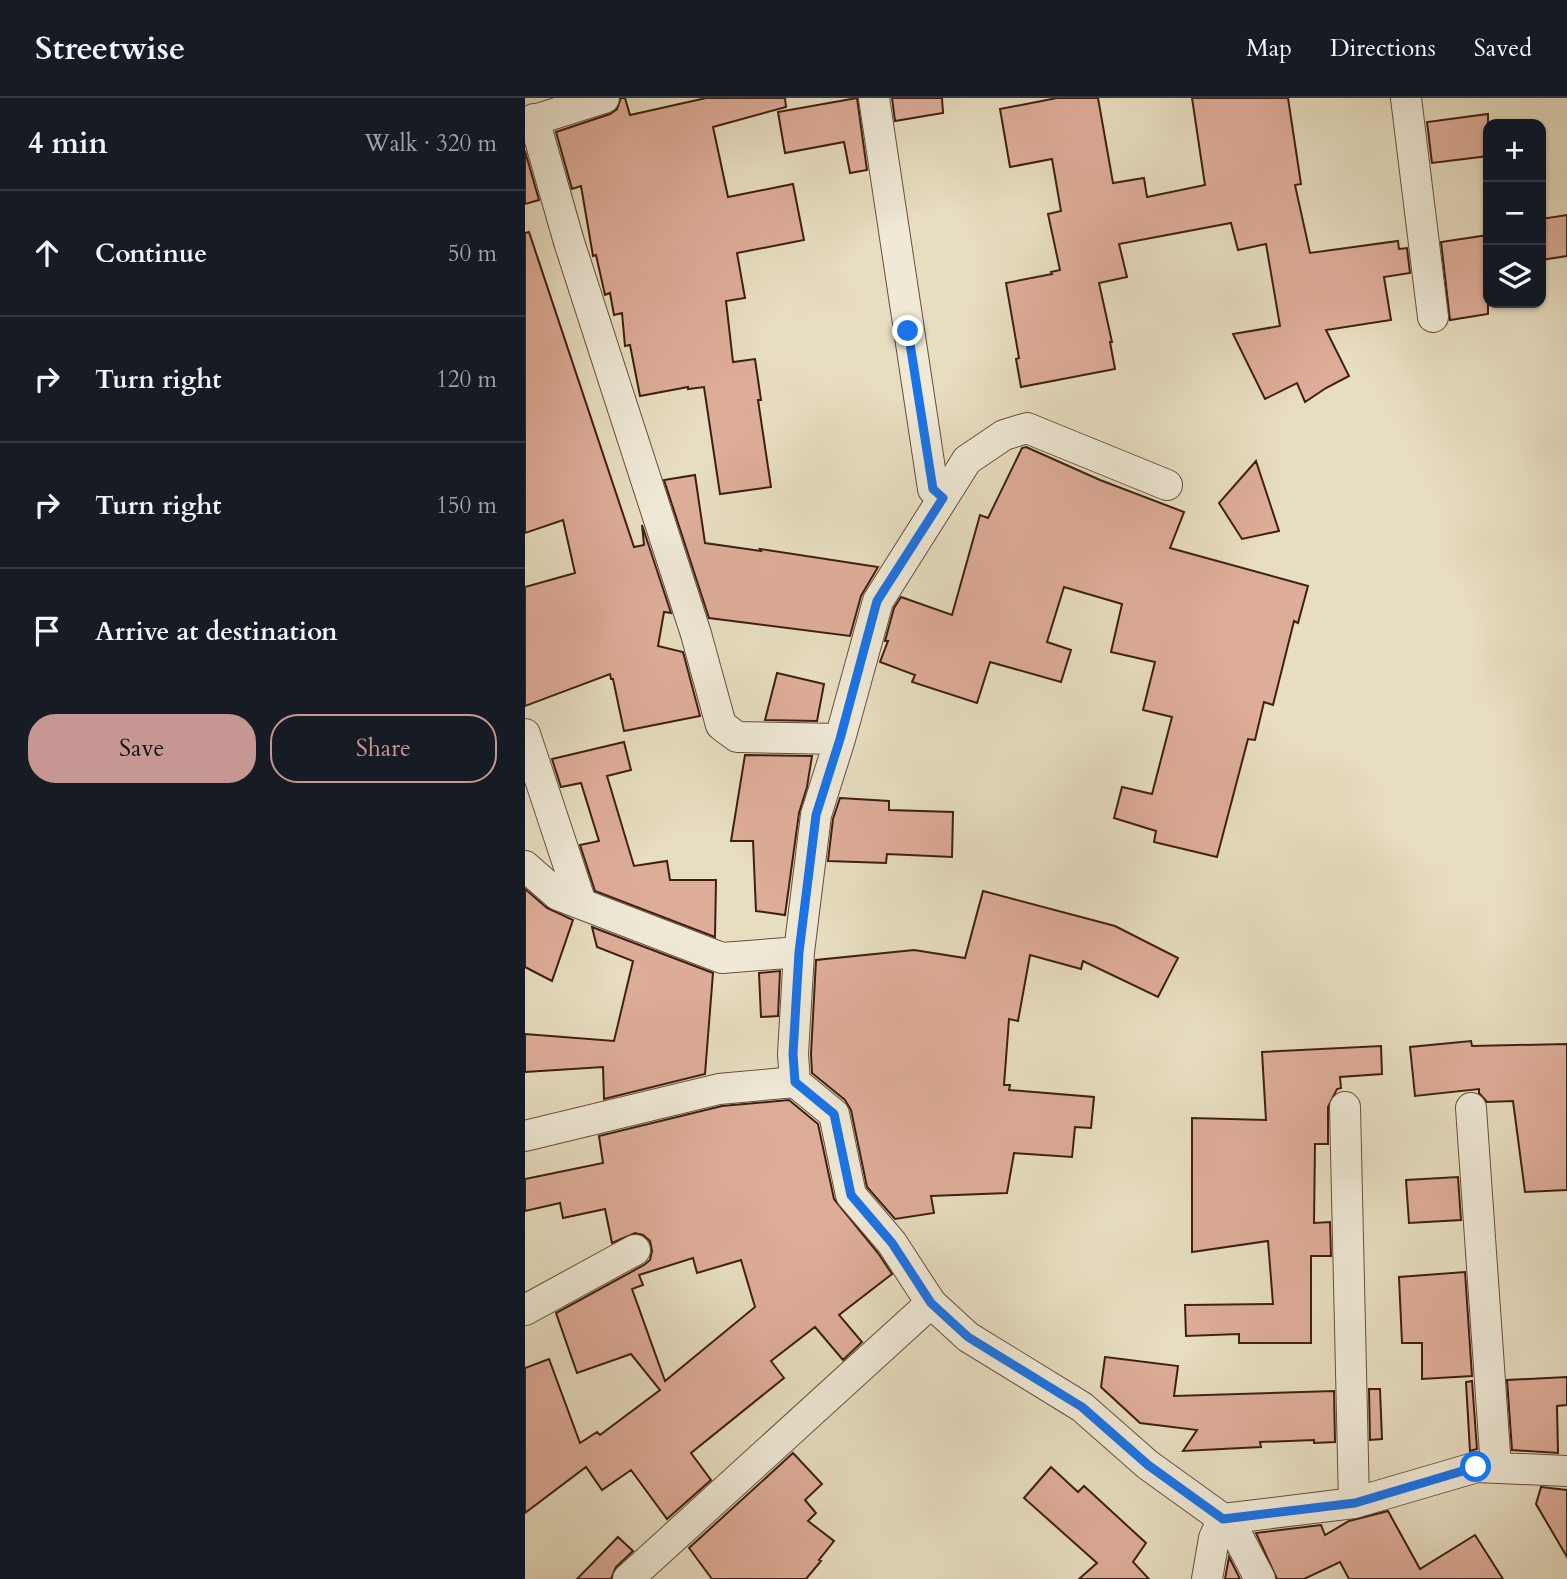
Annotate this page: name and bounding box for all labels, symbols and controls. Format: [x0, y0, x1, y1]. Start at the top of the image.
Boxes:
text: Streetwise [35, 26, 185, 71]
text: Map [1246, 32, 1292, 65]
text: Directions [1330, 32, 1436, 65]
text: Saved [1474, 32, 1532, 65]
map controls [1483, 119, 1546, 308]
button: + [1483, 119, 1546, 182]
text: 4 min [28, 123, 108, 164]
text: Walk · 320 m [364, 128, 497, 159]
button: − [1483, 182, 1546, 245]
icon: ahead [28, 234, 66, 272]
text: Continue [95, 236, 207, 271]
text: 50 m [448, 238, 497, 269]
button: layers [1483, 245, 1546, 308]
route end [892, 315, 923, 346]
icon: right [28, 360, 66, 398]
text: Turn right [95, 362, 222, 397]
text: 120 m [436, 364, 497, 395]
icon: right [28, 486, 66, 524]
text: Turn right [95, 488, 222, 523]
text: 150 m [436, 490, 497, 521]
icon: arrive [28, 612, 66, 650]
text: Arrive at destination [95, 614, 338, 649]
button: Save [28, 714, 256, 783]
button: Share [270, 714, 497, 783]
route start [1460, 1451, 1491, 1482]

